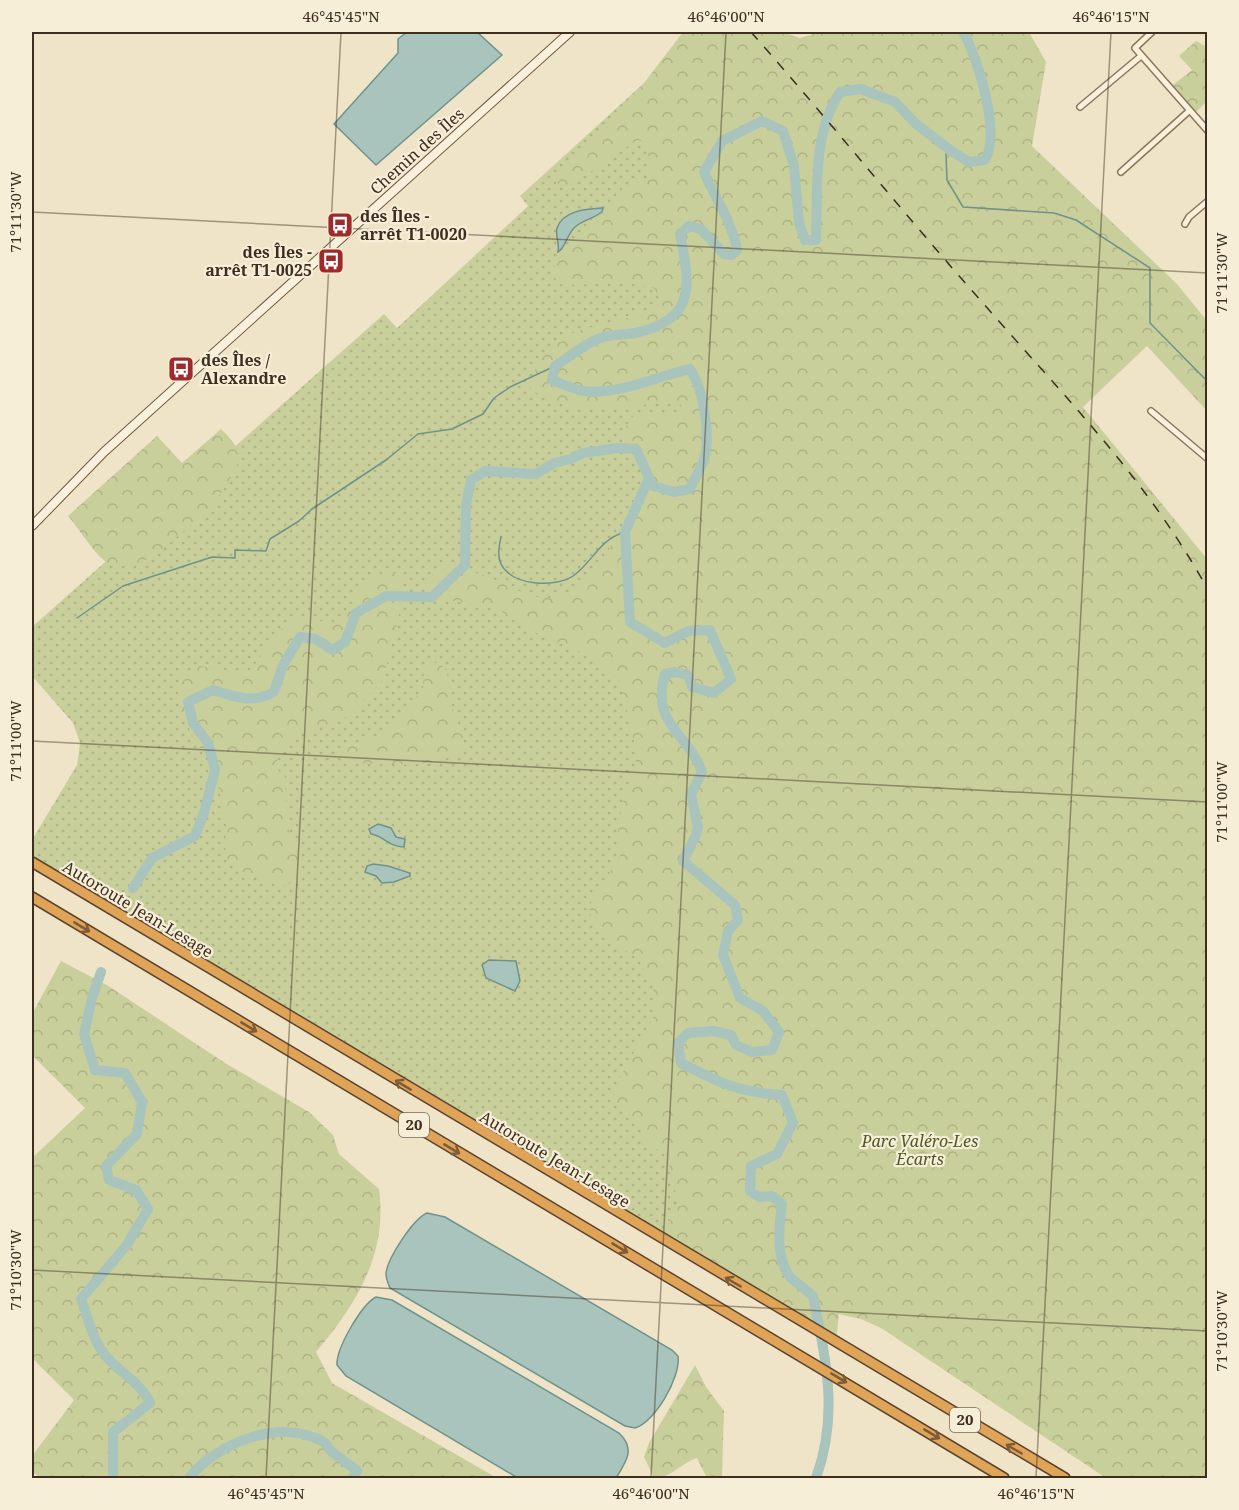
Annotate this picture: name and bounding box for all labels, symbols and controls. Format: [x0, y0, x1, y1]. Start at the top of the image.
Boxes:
text: 46°45'45"N [302, 6, 380, 26]
text: 46°46'00"N [687, 6, 765, 26]
text: 46°46'15"N [1072, 6, 1150, 26]
street label: Chemin des Îles [365, 103, 469, 199]
text: 71°11'30"W [5, 171, 25, 253]
place label: des Îles - arrêt T1-0020 [360, 205, 467, 245]
bus stop icon: des Îles - arrêt T1-0020 [325, 210, 355, 240]
text: 71°11'30"W [1211, 232, 1231, 314]
place label: des Îles - arrêt T1-0025 [205, 241, 312, 281]
bus stop icon: des Îles - arrêt T1-0025 [316, 246, 346, 276]
place label: des Îles / Alexandre [201, 349, 286, 389]
bus stop icon: des Îles / Alexandre [166, 354, 196, 384]
text: 71°11'00"W [5, 700, 25, 782]
text: 71°11'00"W [1211, 761, 1231, 843]
street label: Autoroute Jean-Lesage [59, 855, 217, 963]
one-way arrow [73, 921, 90, 933]
one-way arrow [240, 1021, 257, 1033]
one-way arrow [395, 1079, 412, 1091]
street label: Autoroute Jean-Lesage [476, 1105, 634, 1213]
road number: 20 [399, 1113, 429, 1137]
park label: Parc Valéro-Les Écarts [861, 1130, 978, 1170]
one-way arrow [443, 1143, 460, 1155]
text: 71°10'30"W [5, 1229, 25, 1311]
one-way arrow [611, 1243, 628, 1255]
one-way arrow [725, 1276, 742, 1288]
text: 71°10'30"W [1211, 1290, 1231, 1372]
one-way arrow [830, 1373, 847, 1385]
road number: 20 [950, 1408, 980, 1432]
one-way arrow [923, 1428, 940, 1440]
one-way arrow [1006, 1443, 1023, 1455]
text: 46°45'45"N [227, 1483, 305, 1503]
text: 46°46'00"N [612, 1483, 690, 1503]
text: 46°46'15"N [997, 1483, 1075, 1503]

